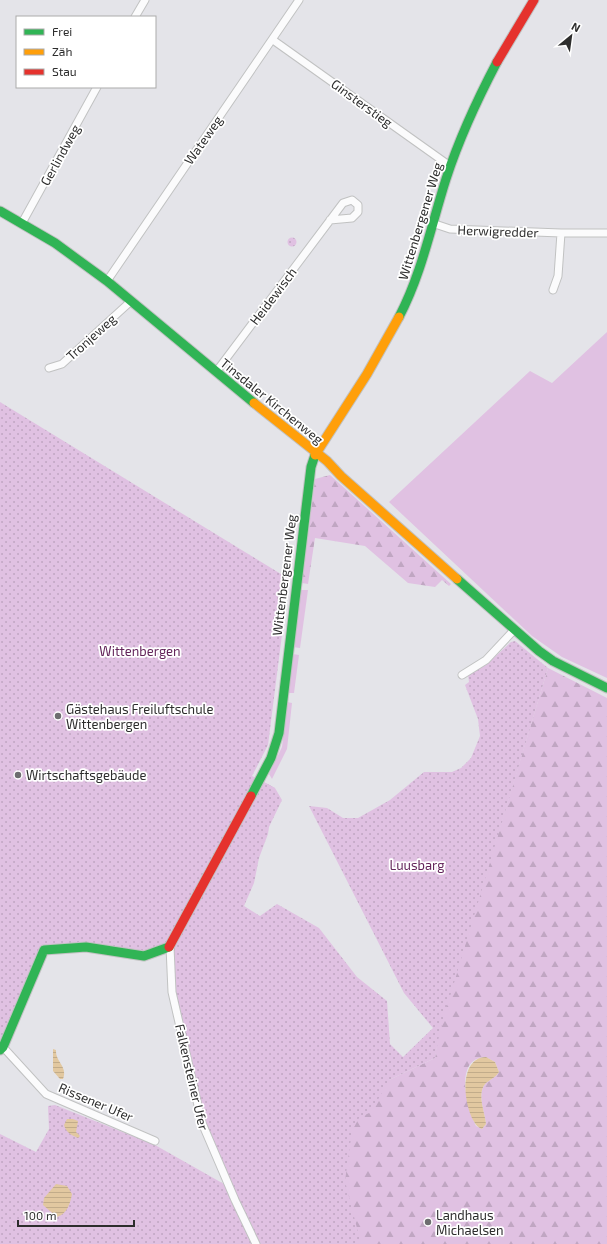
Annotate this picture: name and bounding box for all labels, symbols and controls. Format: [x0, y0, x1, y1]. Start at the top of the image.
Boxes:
legend [16, 16, 156, 88]
north arrow [551, 16, 591, 56]
text: N [569, 19, 583, 34]
text: Frei [52, 24, 72, 38]
text: Zäh [52, 44, 72, 58]
text: Stau [52, 64, 77, 78]
street label: Ginsterstieg [328, 75, 396, 131]
street label: Wateweg [180, 112, 226, 168]
street label: Gerlindweg [37, 122, 83, 188]
street label: Wittenbergener Weg [394, 160, 446, 282]
street label: Herwigredder [457, 222, 539, 240]
street label: Heidewisch [246, 264, 300, 328]
street label: Tronjeweg [63, 310, 119, 364]
street label: Tinsdaler Kirchenweg [217, 355, 327, 447]
street label: Wittenbergener Weg [269, 513, 299, 637]
park label: Wittenbergen [99, 643, 181, 659]
place label: Gästehaus Freiluftschule Wittenbergen [66, 701, 213, 732]
marker: Gästehaus Freiluftschule Wittenbergen [53, 711, 63, 721]
place label: Wirtschaftsgebäude [26, 767, 146, 783]
marker: Wirtschaftsgebäude [13, 770, 23, 780]
park label: Luusbarg [389, 857, 445, 873]
street label: Falkensteiner Ufer [172, 1022, 212, 1132]
street label: Rissener Ufer [56, 1079, 136, 1125]
scale bar [18, 1202, 134, 1228]
place label: Landhaus Michaelsen [436, 1207, 504, 1238]
text: 100 m [24, 1208, 56, 1222]
marker: Landhaus Michaelsen [423, 1217, 433, 1227]

